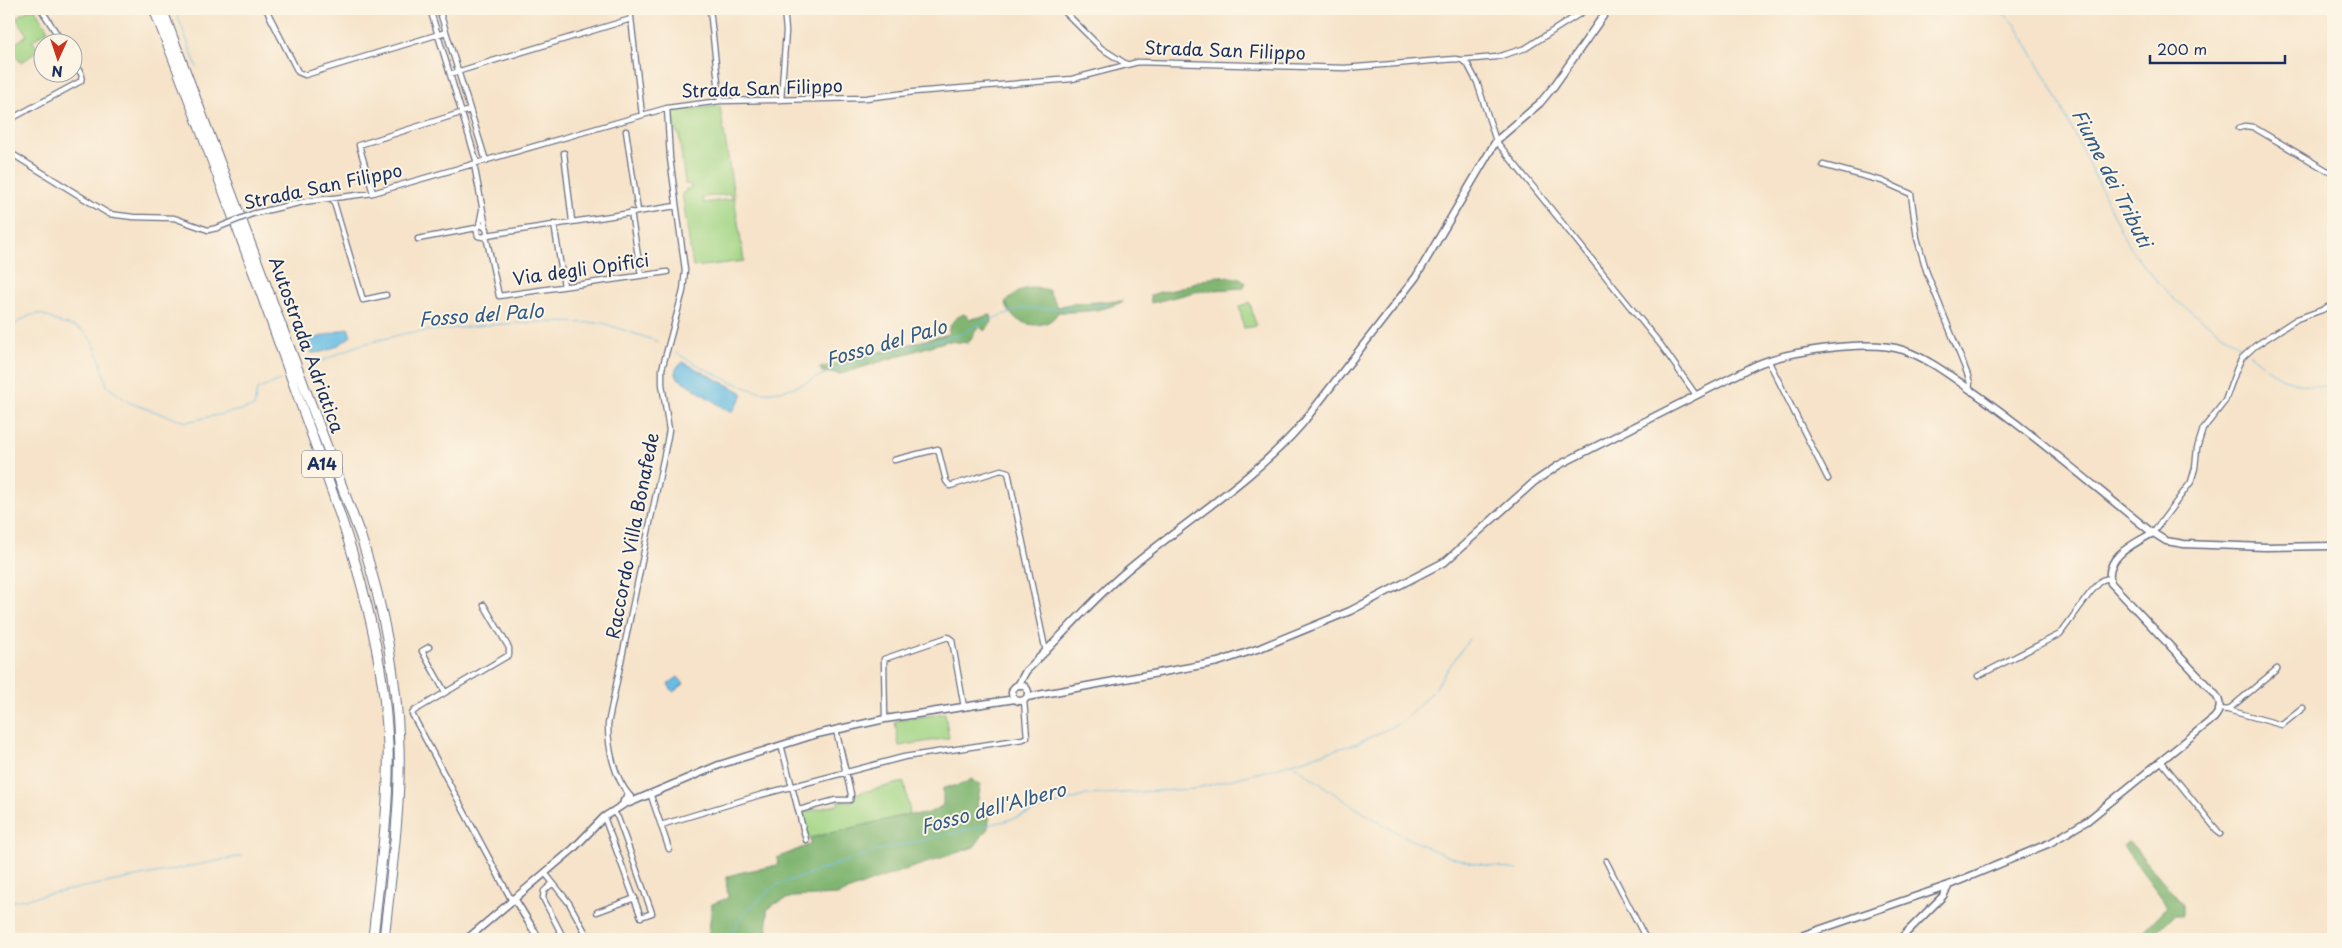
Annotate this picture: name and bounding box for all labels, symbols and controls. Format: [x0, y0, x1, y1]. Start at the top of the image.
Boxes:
north arrow [32, 32, 82, 82]
scale bar [2150, 32, 2284, 64]
street label: Strada San Filippo [1144, 33, 1306, 66]
text: 200 m [2157, 37, 2207, 60]
text: N [51, 61, 63, 82]
street label: Strada San Filippo [681, 71, 843, 104]
water label: Fiume dei Tributi [2066, 103, 2161, 254]
street label: Strada San Filippo [241, 156, 405, 216]
street label: Via degli Opifici [511, 246, 651, 291]
street label: Autostrada Adriatica [263, 252, 352, 437]
water label: Fosso del Palo [418, 296, 546, 332]
water label: Fosso del Palo [822, 311, 951, 373]
street label: Raccordo Villa Bonafede [598, 430, 665, 641]
road number: A14 [302, 450, 342, 478]
water label: Fosso dell'Albero [917, 774, 1070, 840]

